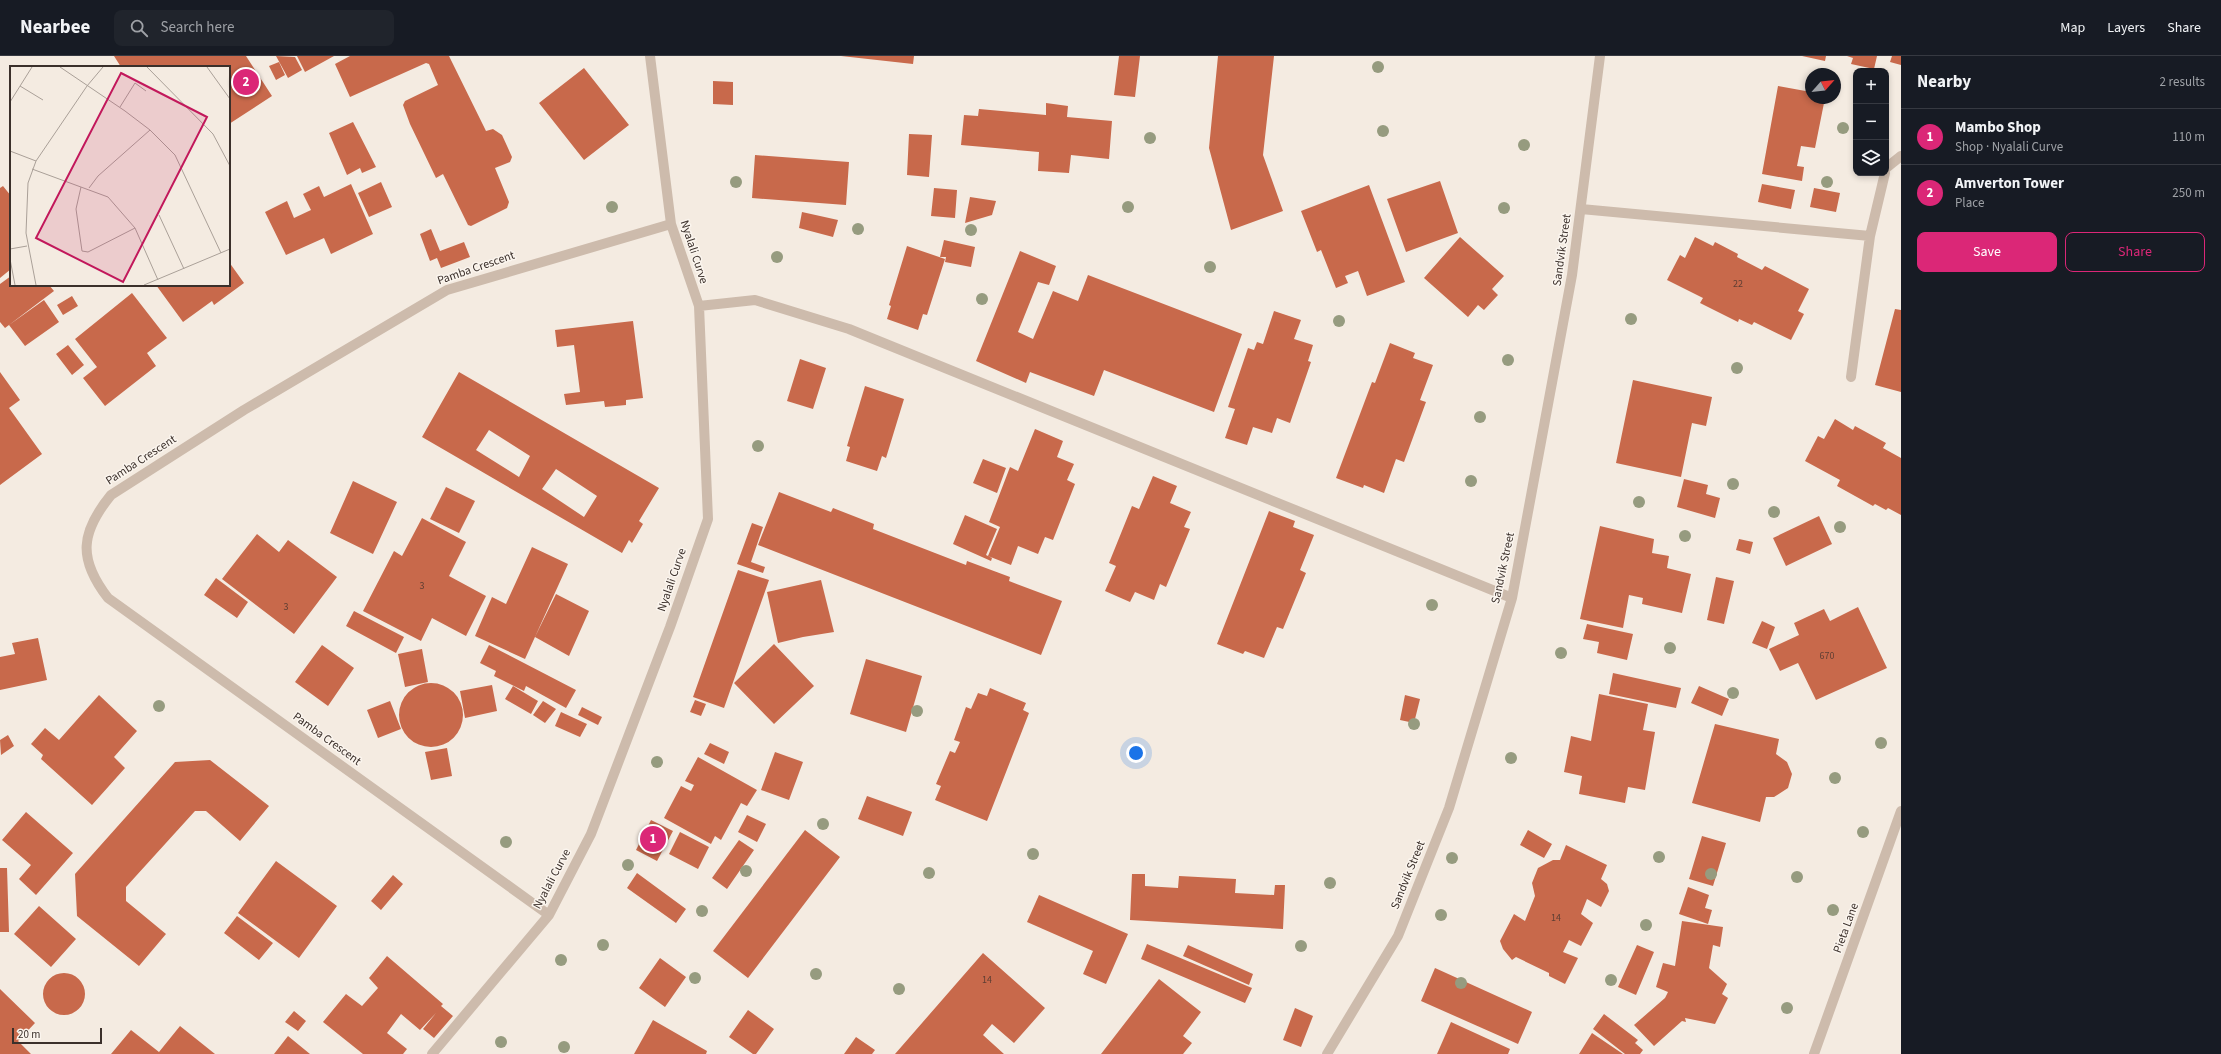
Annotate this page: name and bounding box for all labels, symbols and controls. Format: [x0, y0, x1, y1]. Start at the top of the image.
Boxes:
search box [114, 10, 394, 46]
text: Nearbee [20, 14, 90, 41]
icon: search [128, 17, 150, 39]
text: Search here [160, 17, 234, 38]
text: Map [2060, 18, 2085, 38]
text: Layers [2107, 18, 2145, 38]
text: Share [2167, 18, 2201, 38]
inset map [10, 66, 230, 286]
pin: 2 [233, 67, 259, 97]
north arrow [1805, 68, 1841, 104]
map controls [1853, 68, 1889, 176]
button: + [1853, 68, 1889, 104]
text: Nearby [1917, 70, 1971, 94]
text: 2 results [2160, 73, 2205, 91]
button: − [1853, 104, 1889, 140]
text: Mambo Shop [1955, 117, 2041, 138]
text: 1 [1927, 128, 1933, 146]
text: 110 m [2172, 128, 2205, 146]
text: Shop · Nyalali Curve [1955, 138, 2063, 156]
button: layers [1853, 140, 1889, 176]
text: Amverton Tower [1955, 173, 2064, 194]
text: 2 [1927, 184, 1933, 202]
text: 250 m [2172, 184, 2205, 202]
text: Place [1955, 194, 1984, 212]
street label: Sandvik Street [1549, 213, 1575, 287]
street label: Nyalali Curve [676, 218, 712, 286]
button: Save [1917, 232, 2057, 272]
button: Share [2065, 232, 2205, 272]
street label: Pamba Crescent [435, 247, 517, 289]
house number: 22 [1733, 277, 1743, 291]
street label: Pamba Crescent [102, 431, 180, 489]
street label: Sandvik Street [1487, 531, 1519, 605]
street label: Nyalali Curve [653, 546, 691, 614]
house number: 3 [420, 579, 425, 593]
house number: 3 [284, 600, 289, 614]
house number: 670 [1820, 649, 1834, 663]
street label: Pamba Crescent [289, 708, 365, 770]
your location [1126, 743, 1146, 763]
pin: 1 [640, 824, 666, 854]
street label: Sandvik Street [1387, 838, 1429, 912]
street label: Nyalali Curve [529, 846, 575, 912]
street label: Pieta Lane [1829, 901, 1863, 955]
house number: 14 [1551, 911, 1561, 925]
house number: 14 [982, 973, 992, 987]
scale bar [12, 1026, 102, 1045]
text: 20 m [18, 1027, 40, 1042]

